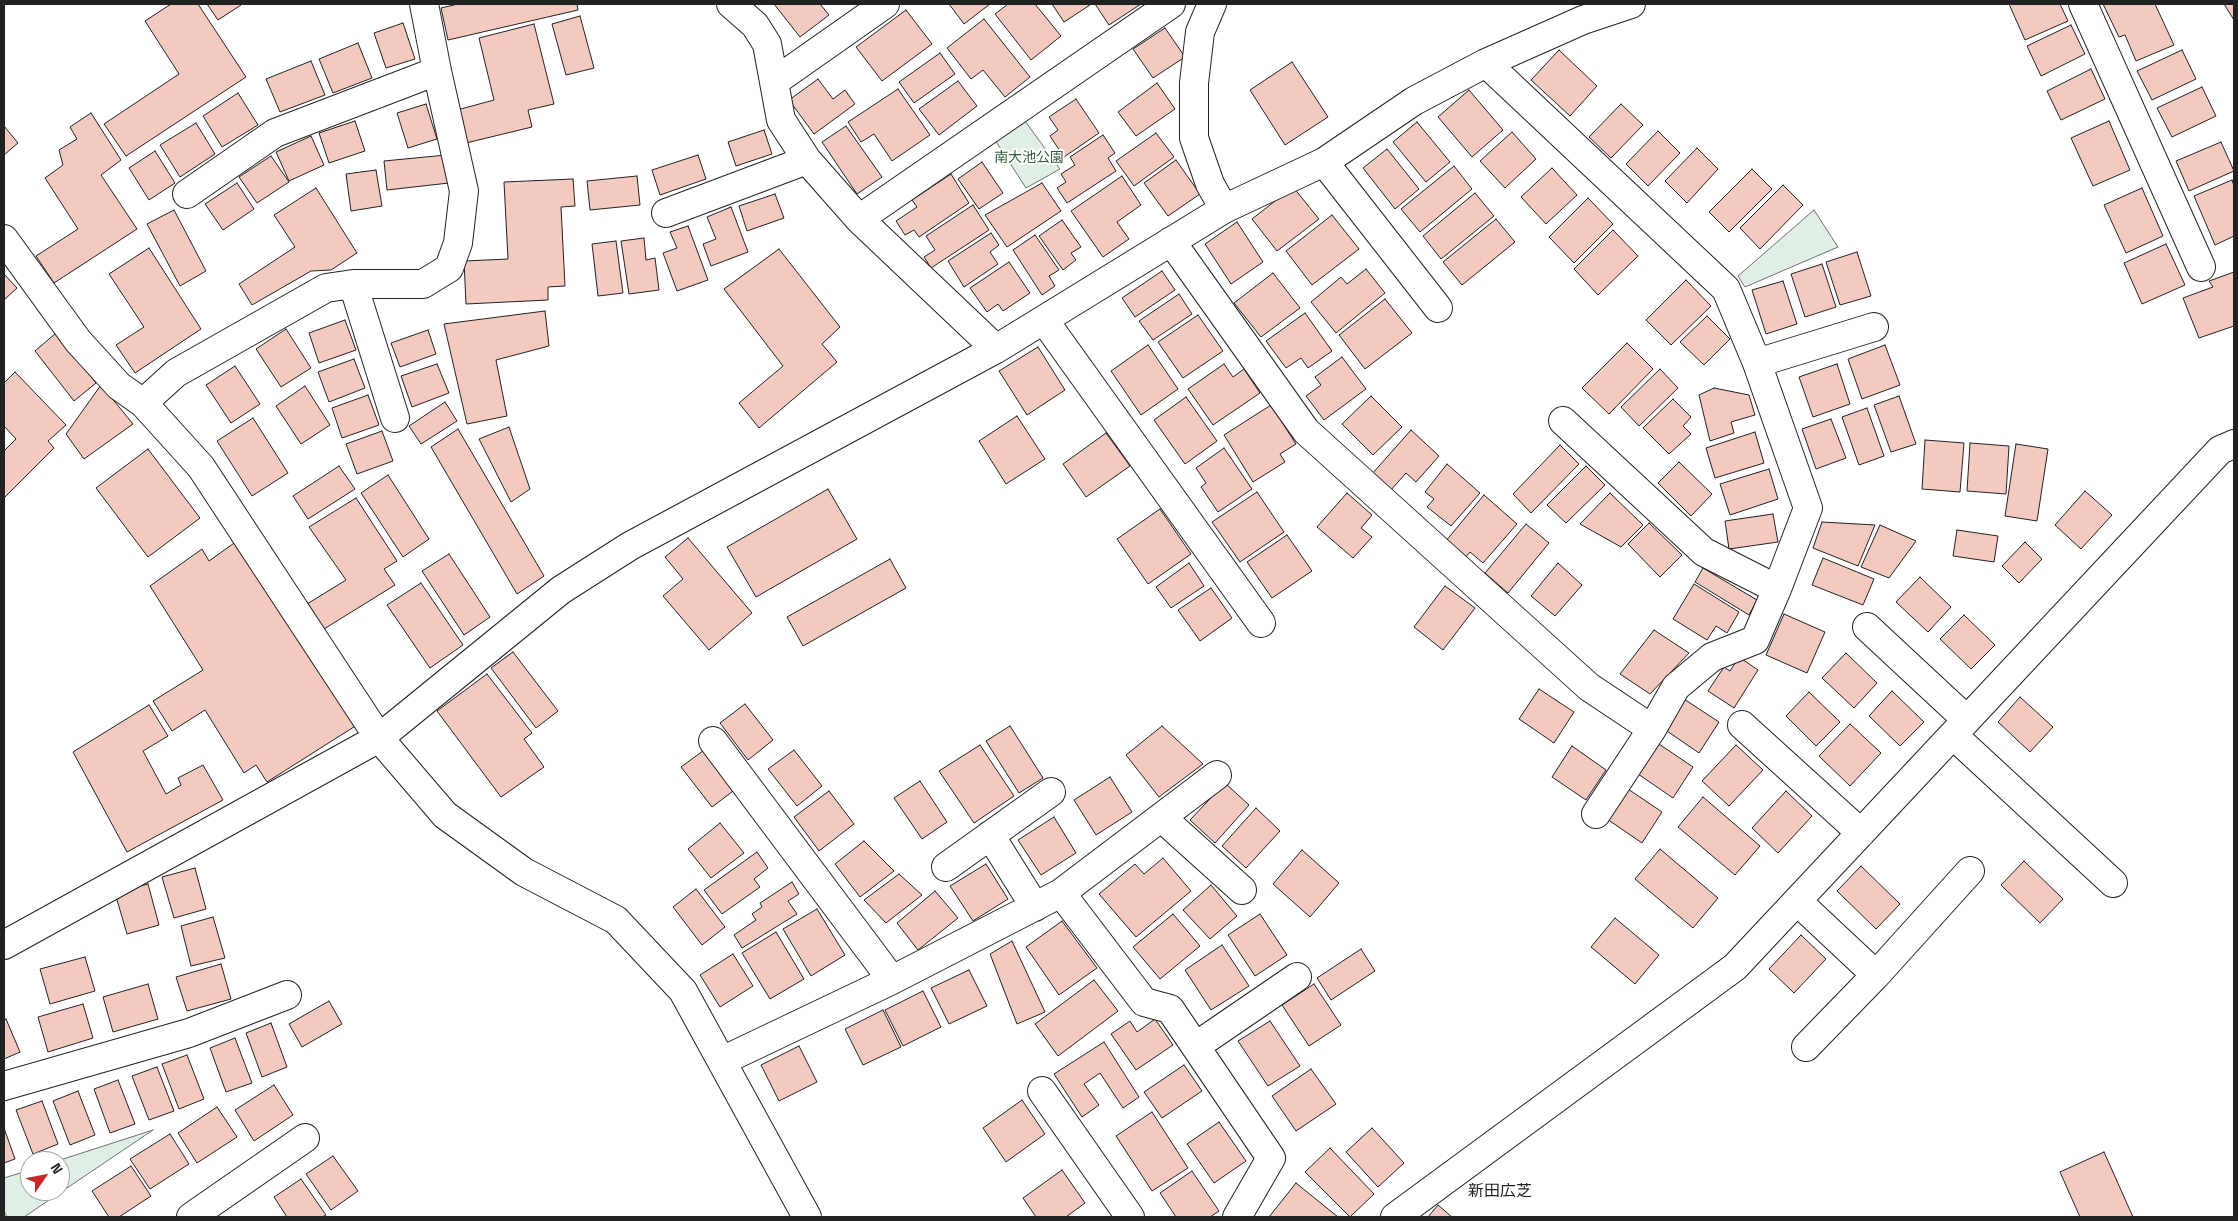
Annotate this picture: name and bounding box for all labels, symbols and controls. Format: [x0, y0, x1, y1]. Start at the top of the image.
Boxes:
park label: 南大池公園 [994, 150, 1064, 166]
north arrow [20, 1151, 70, 1201]
text: N [47, 1160, 67, 1177]
district label: 新田広芝 [1468, 1182, 1532, 1202]

